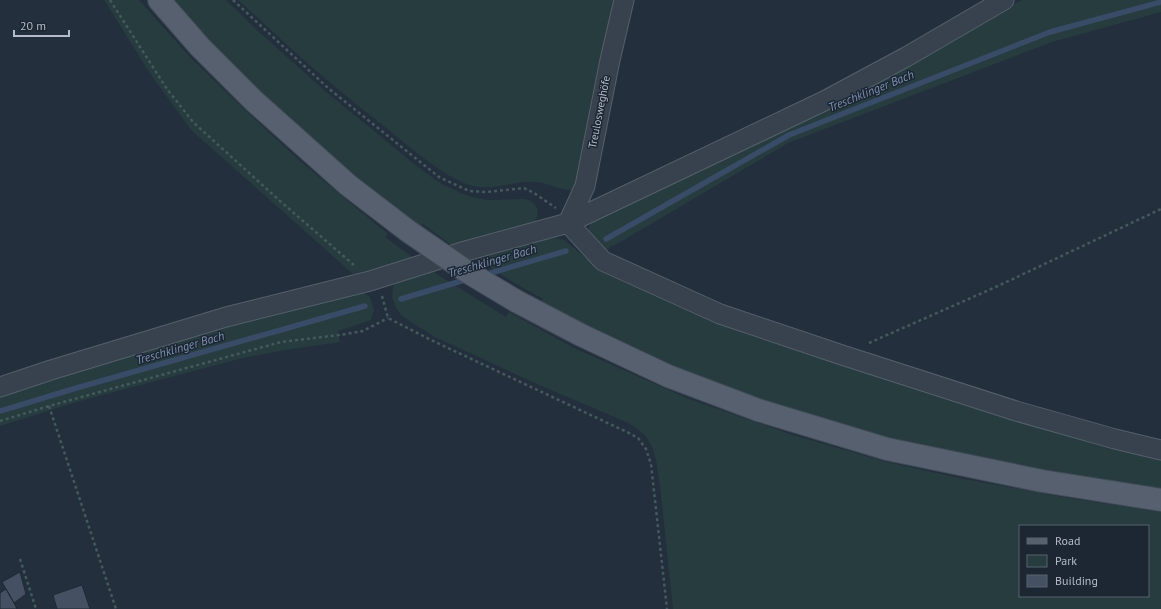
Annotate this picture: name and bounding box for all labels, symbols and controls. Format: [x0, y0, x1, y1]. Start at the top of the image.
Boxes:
scale bar [14, 12, 69, 38]
text: 20 m [20, 18, 46, 33]
water label: Treschklinger Bach [826, 66, 916, 115]
street label: Treulosweghöfe [585, 74, 613, 150]
water label: Treschklinger Bach [446, 241, 538, 280]
water label: Treschklinger Bach [134, 328, 226, 367]
legend [1019, 525, 1149, 597]
text: Road [1055, 533, 1080, 548]
text: Park [1055, 553, 1077, 568]
text: Building [1055, 573, 1098, 588]

